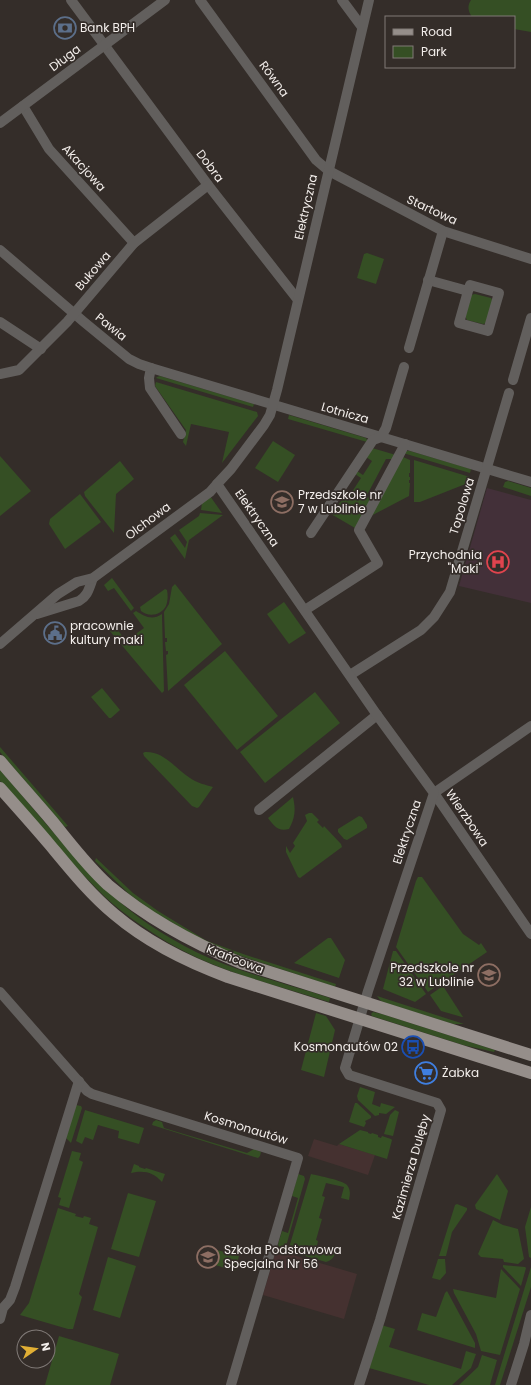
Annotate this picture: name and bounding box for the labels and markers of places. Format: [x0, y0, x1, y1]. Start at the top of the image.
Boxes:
bank icon: Bank BPH [52, 15, 78, 41]
place label: Bank BPH [80, 19, 135, 36]
place label: Przedszkole nr 7 w Lublinie [298, 486, 382, 517]
school or university icon: Przedszkole nr 7 w Lublinie [269, 489, 295, 515]
place label: Przychodnia "Maki" [409, 546, 482, 577]
hospital icon: Przychodnia "Maki" [485, 549, 511, 575]
place label: pracownie kultury maki [70, 617, 143, 648]
public building icon: pracownie kultury maki [42, 620, 68, 646]
place label: Przedszkole nr 32 w Lublinie [390, 959, 475, 990]
school or university icon: Przedszkole nr 32 w Lublinie [476, 962, 502, 988]
bus stop icon: Kosmonautów 02 [400, 1034, 426, 1060]
place label: Kosmonautów 02 [294, 1038, 398, 1055]
supermarket icon: Żabka [413, 1060, 439, 1086]
place label: Żabka [442, 1064, 479, 1081]
place label: Szkoła Podstawowa Specjalna Nr 56 [224, 1241, 342, 1272]
school or university icon: Szkoła Podstawowa Specjalna Nr 56 [195, 1244, 221, 1270]

